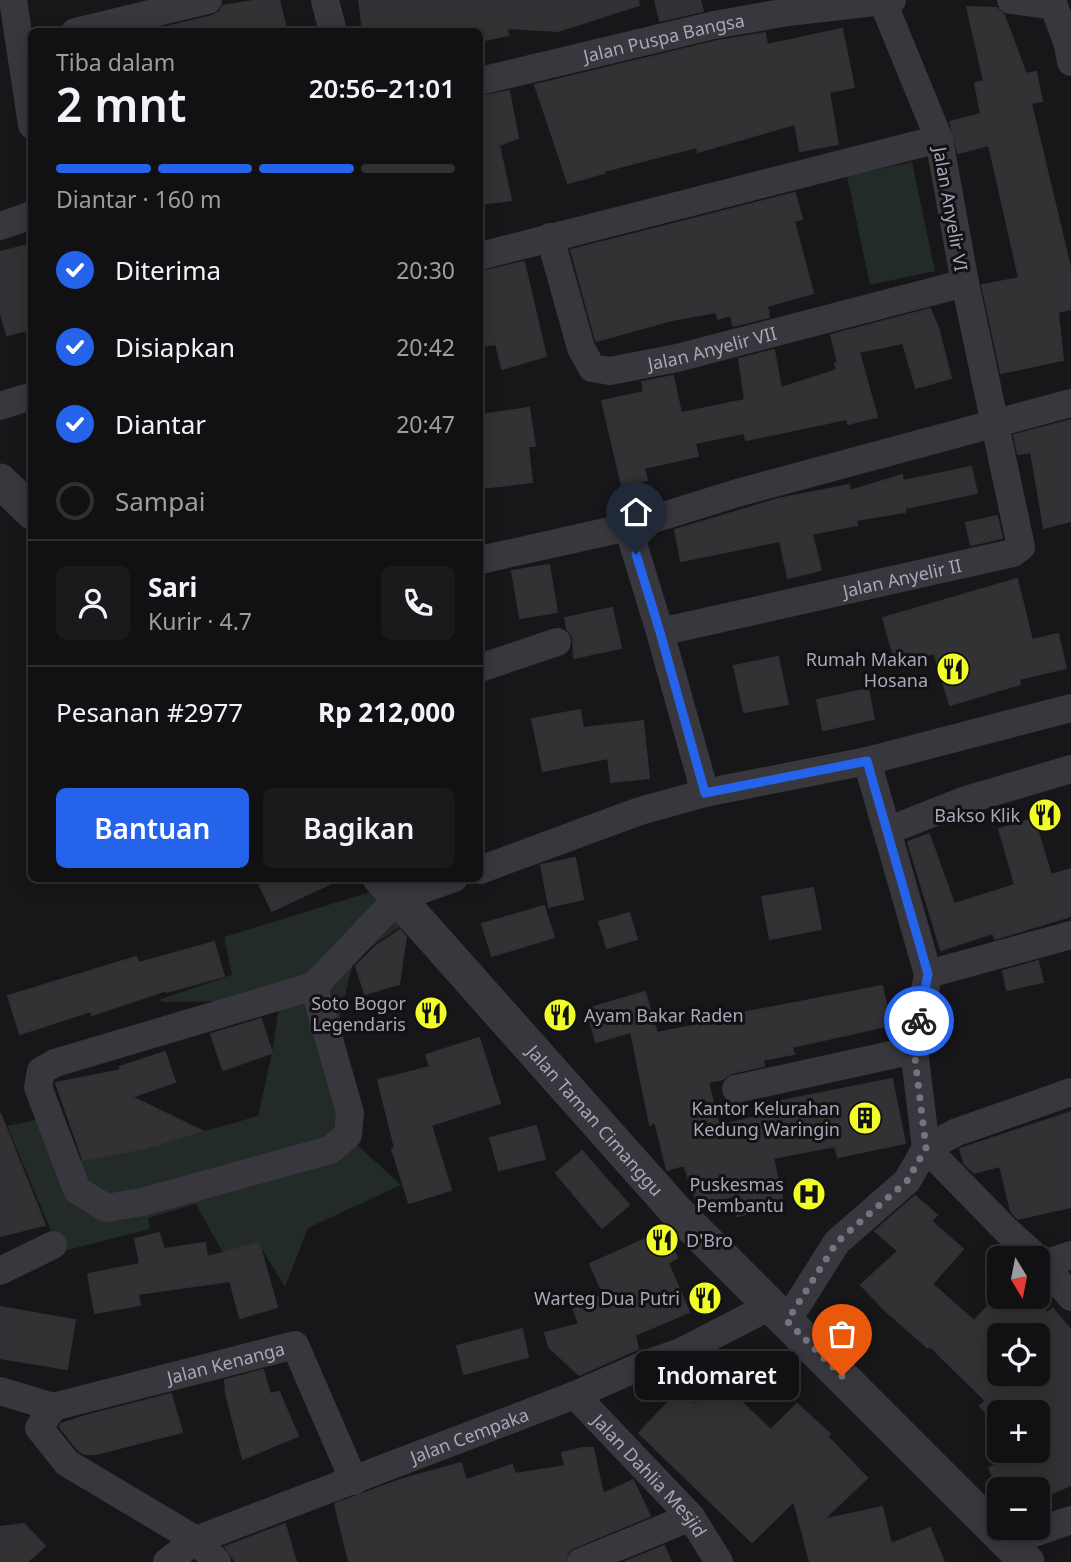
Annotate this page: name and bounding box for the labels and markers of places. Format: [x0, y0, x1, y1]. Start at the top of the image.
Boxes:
pin [606, 482, 666, 554]
place label: Rumah Makan Hosana [806, 647, 928, 692]
restaurant icon: Rumah Makan Hosana [934, 650, 972, 688]
restaurant icon: Bakso Klik [1026, 796, 1064, 834]
place label: Bakso Klik [934, 803, 1020, 827]
place label: Soto Bogor Legendaris [311, 991, 407, 1036]
restaurant icon: Soto Bogor Legendaris [412, 994, 450, 1032]
restaurant icon: Ayam Bakar Raden [541, 996, 579, 1034]
place label: Ayam Bakar Raden [584, 1003, 744, 1027]
place label: Kantor Kelurahan Kedung Waringin [692, 1096, 840, 1141]
building icon: Kantor Kelurahan Kedung Waringin [846, 1099, 884, 1137]
place label: Puskesmas Pembantu [689, 1172, 784, 1217]
hospital icon: Puskesmas Pembantu [790, 1175, 828, 1213]
restaurant icon: D'Bro [643, 1221, 681, 1259]
place label: D'Bro [686, 1228, 733, 1252]
restaurant icon: Warteg Dua Putri [686, 1279, 724, 1317]
place label: Warteg Dua Putri [534, 1286, 680, 1310]
pin [812, 1304, 872, 1376]
callout: Indomaret [636, 1352, 800, 1400]

